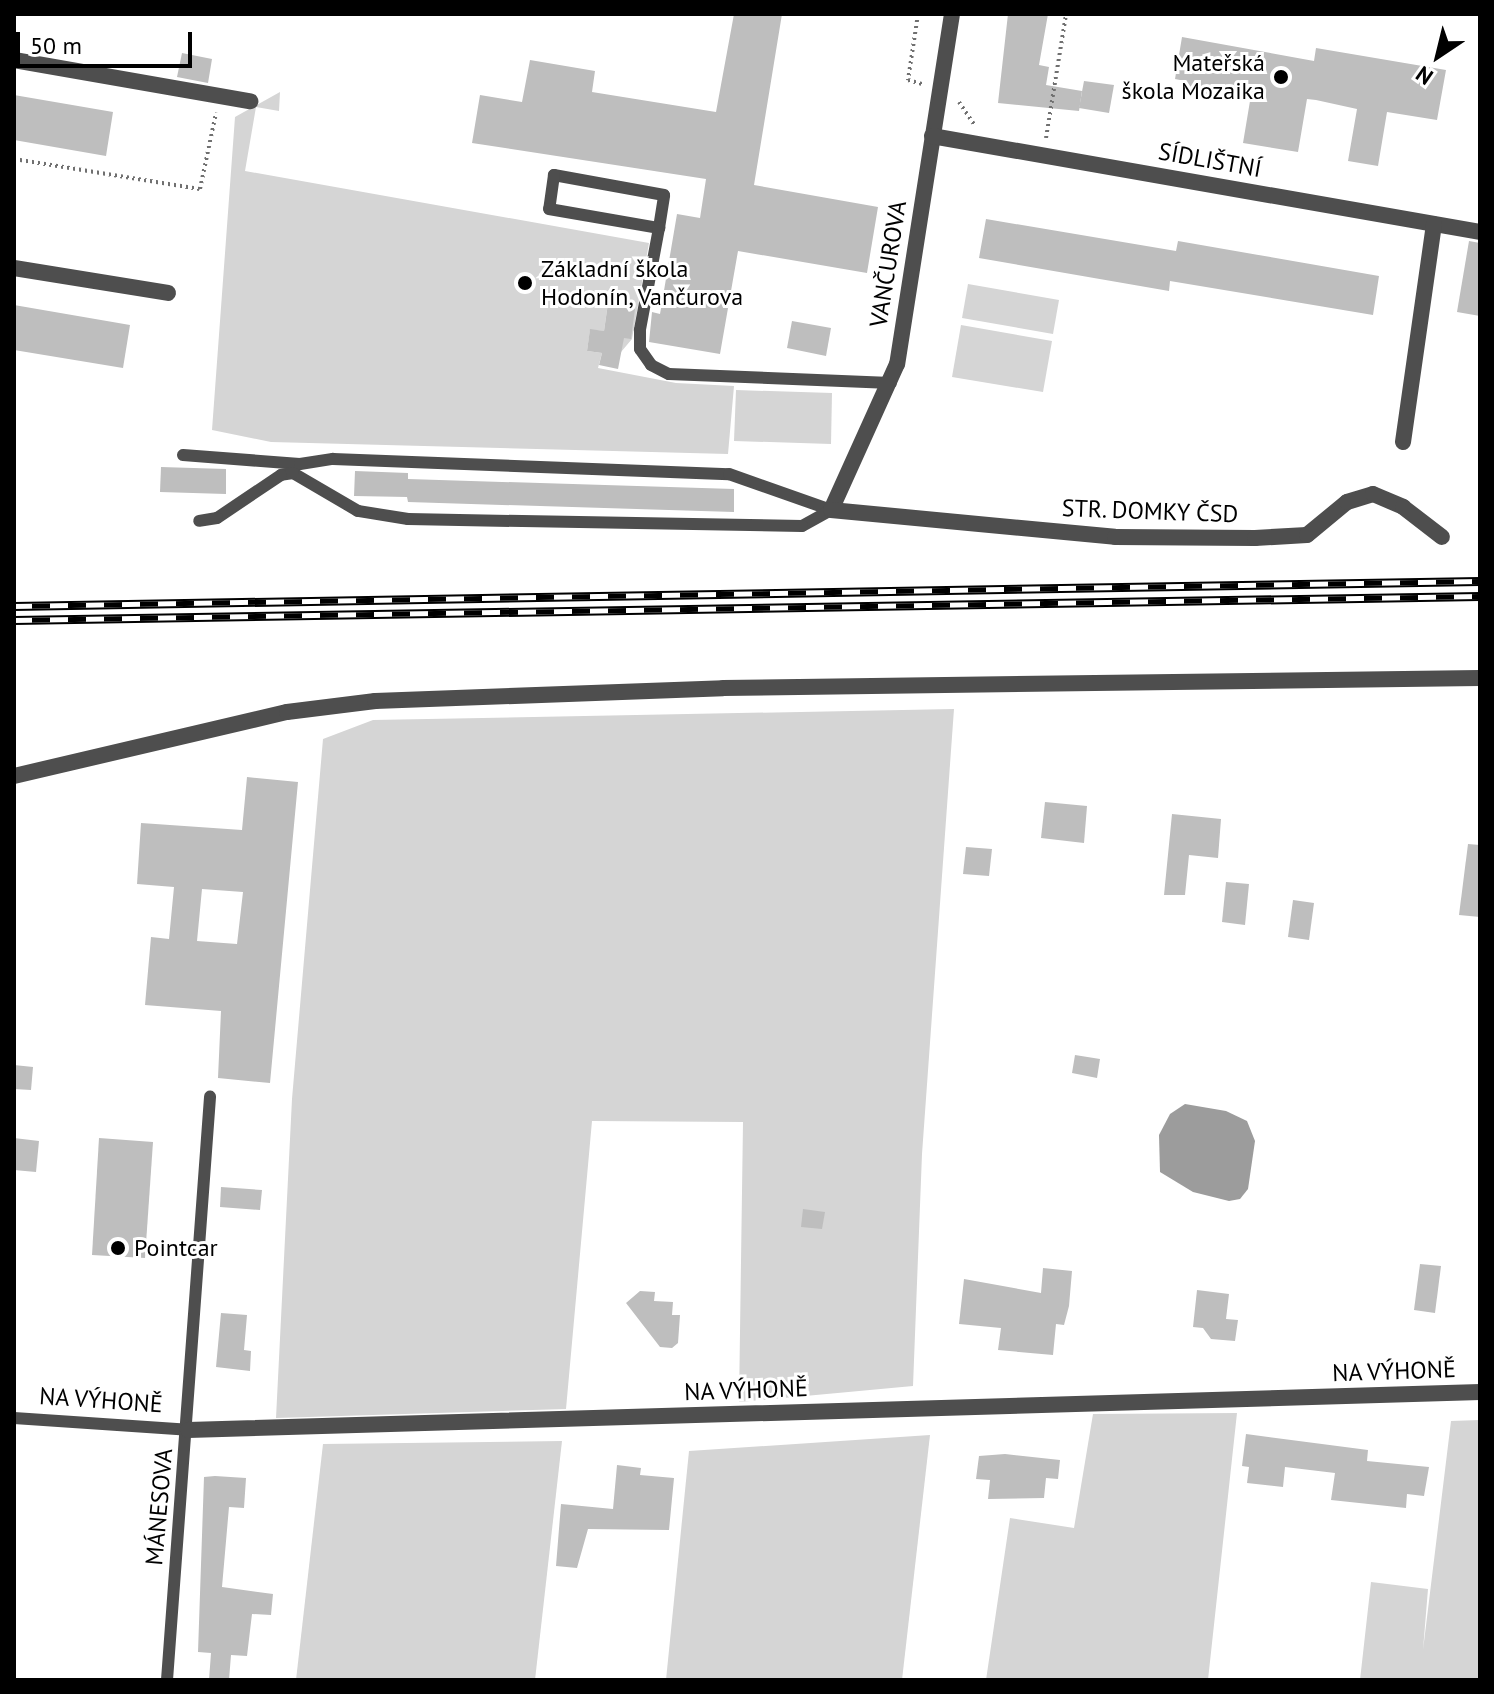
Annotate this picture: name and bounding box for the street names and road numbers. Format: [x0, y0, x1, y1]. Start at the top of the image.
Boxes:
street label: SÍDLIŠTNÍ [1156, 137, 1264, 183]
street label: VANČUROVA [864, 199, 912, 329]
street label: STR. DOMKY ČSD [1060, 493, 1240, 529]
street label: NA VÝHONĚ [1331, 1354, 1457, 1388]
street label: NA VÝHONĚ [683, 1373, 809, 1407]
street label: NA VÝHONĚ [38, 1381, 164, 1419]
street label: MÁNESOVA [140, 1447, 178, 1567]

